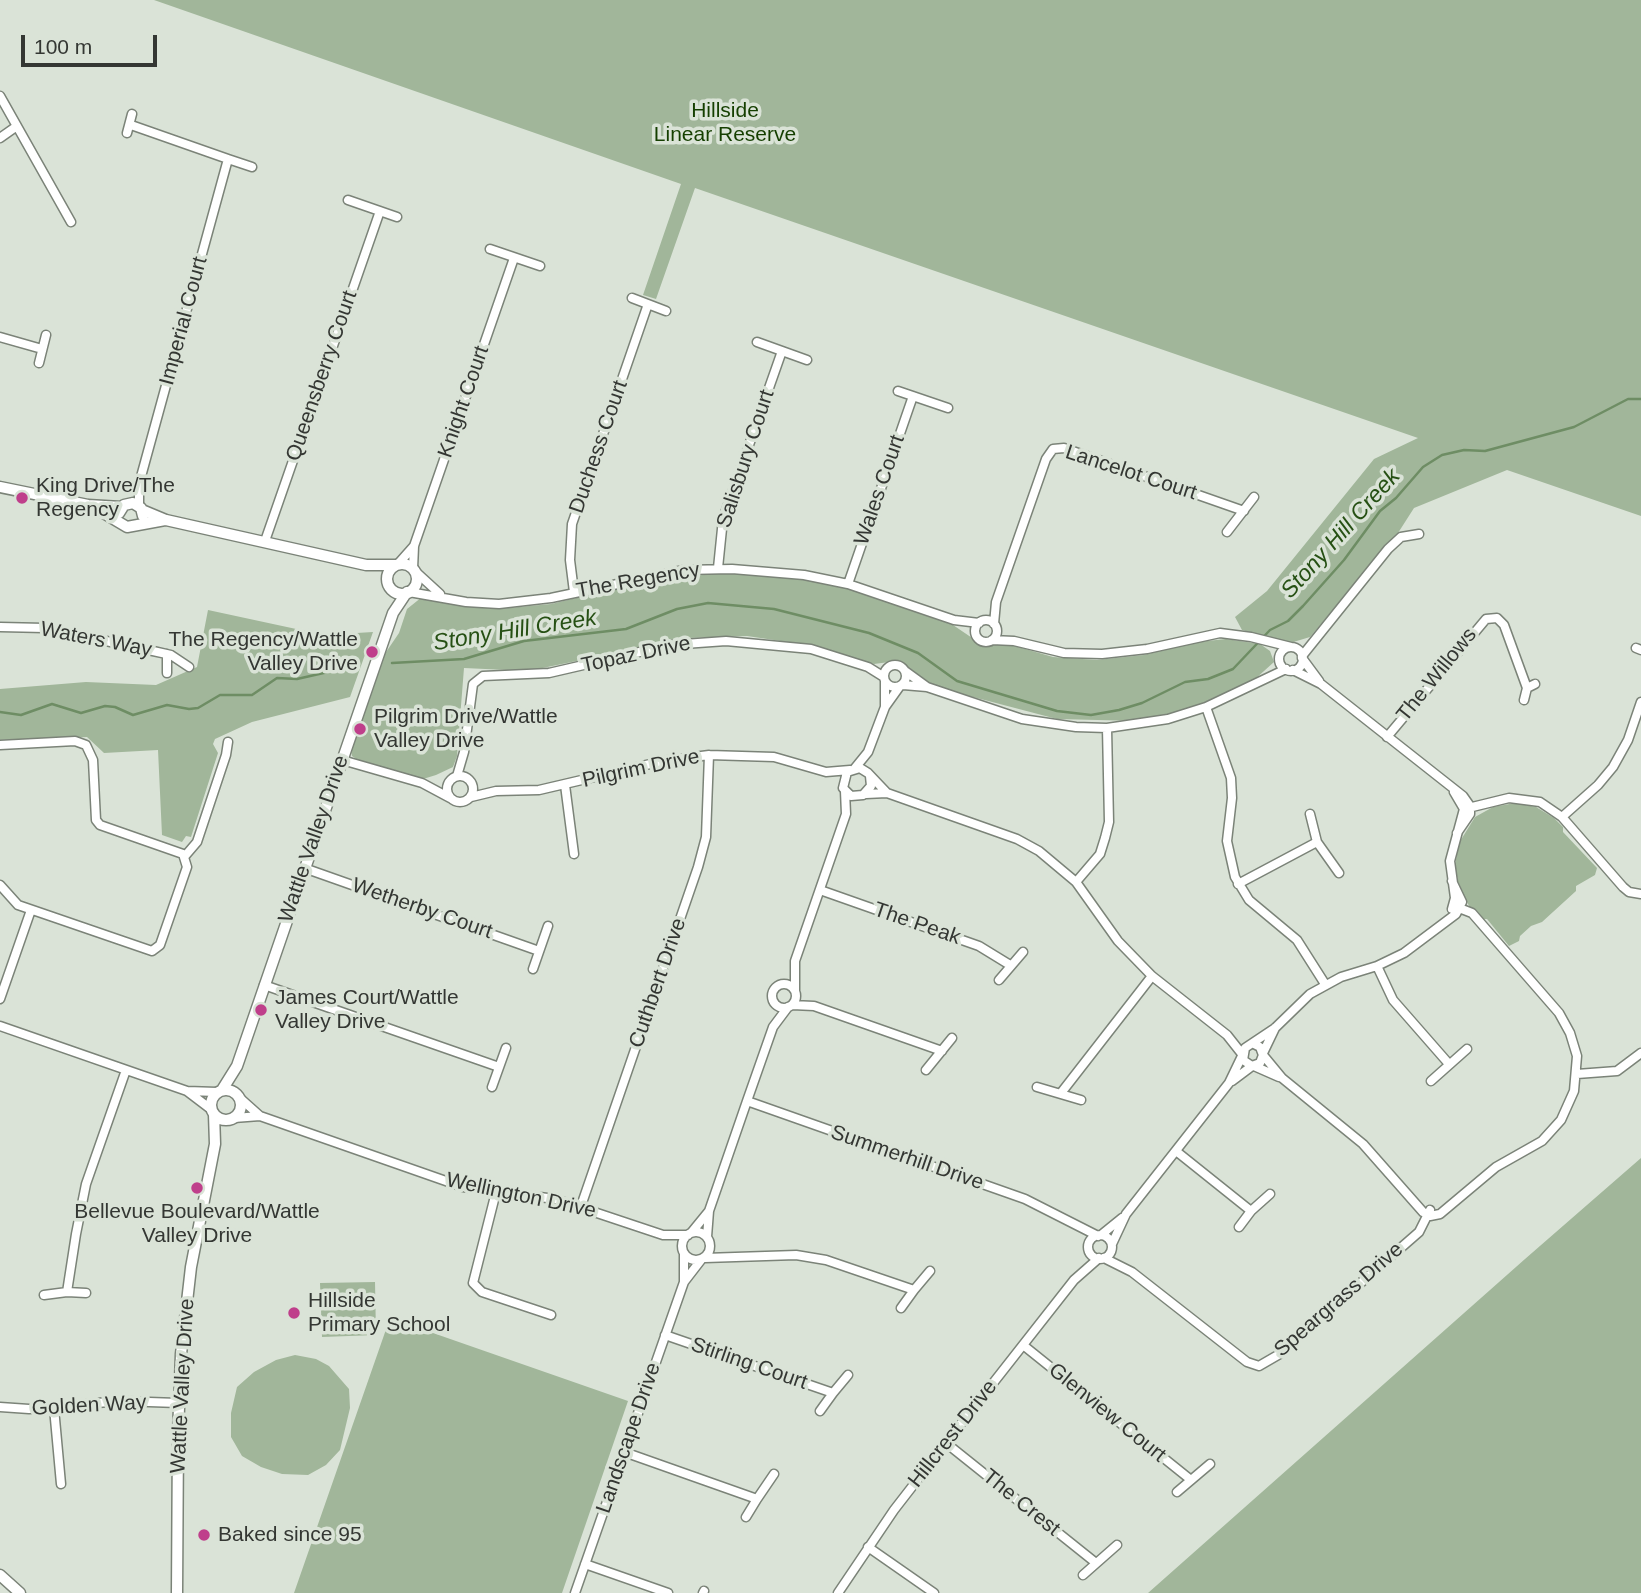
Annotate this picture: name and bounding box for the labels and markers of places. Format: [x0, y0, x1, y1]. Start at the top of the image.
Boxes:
place label: King Drive/The Regency [36, 473, 175, 523]
marker: King Drive/The Regency [14, 490, 30, 506]
place label: The Regency/Wattle Valley Drive [169, 627, 358, 677]
marker: The Regency/Wattle Valley Drive [364, 644, 380, 660]
place label: Pilgrim Drive/Wattle Valley Drive [374, 704, 558, 754]
marker: Pilgrim Drive/Wattle Valley Drive [352, 721, 368, 737]
place label: James Court/Wattle Valley Drive [275, 985, 459, 1035]
marker: James Court/Wattle Valley Drive [253, 1002, 269, 1018]
marker: Bellevue Boulevard/Wattle Valley Drive [189, 1180, 205, 1196]
place label: Bellevue Boulevard/Wattle Valley Drive [74, 1199, 320, 1249]
place label: Hillside Primary School [308, 1288, 450, 1338]
marker: Hillside Primary School [286, 1305, 302, 1321]
place label: Baked since 95 [218, 1522, 362, 1548]
marker: Baked since 95 [196, 1527, 212, 1543]

